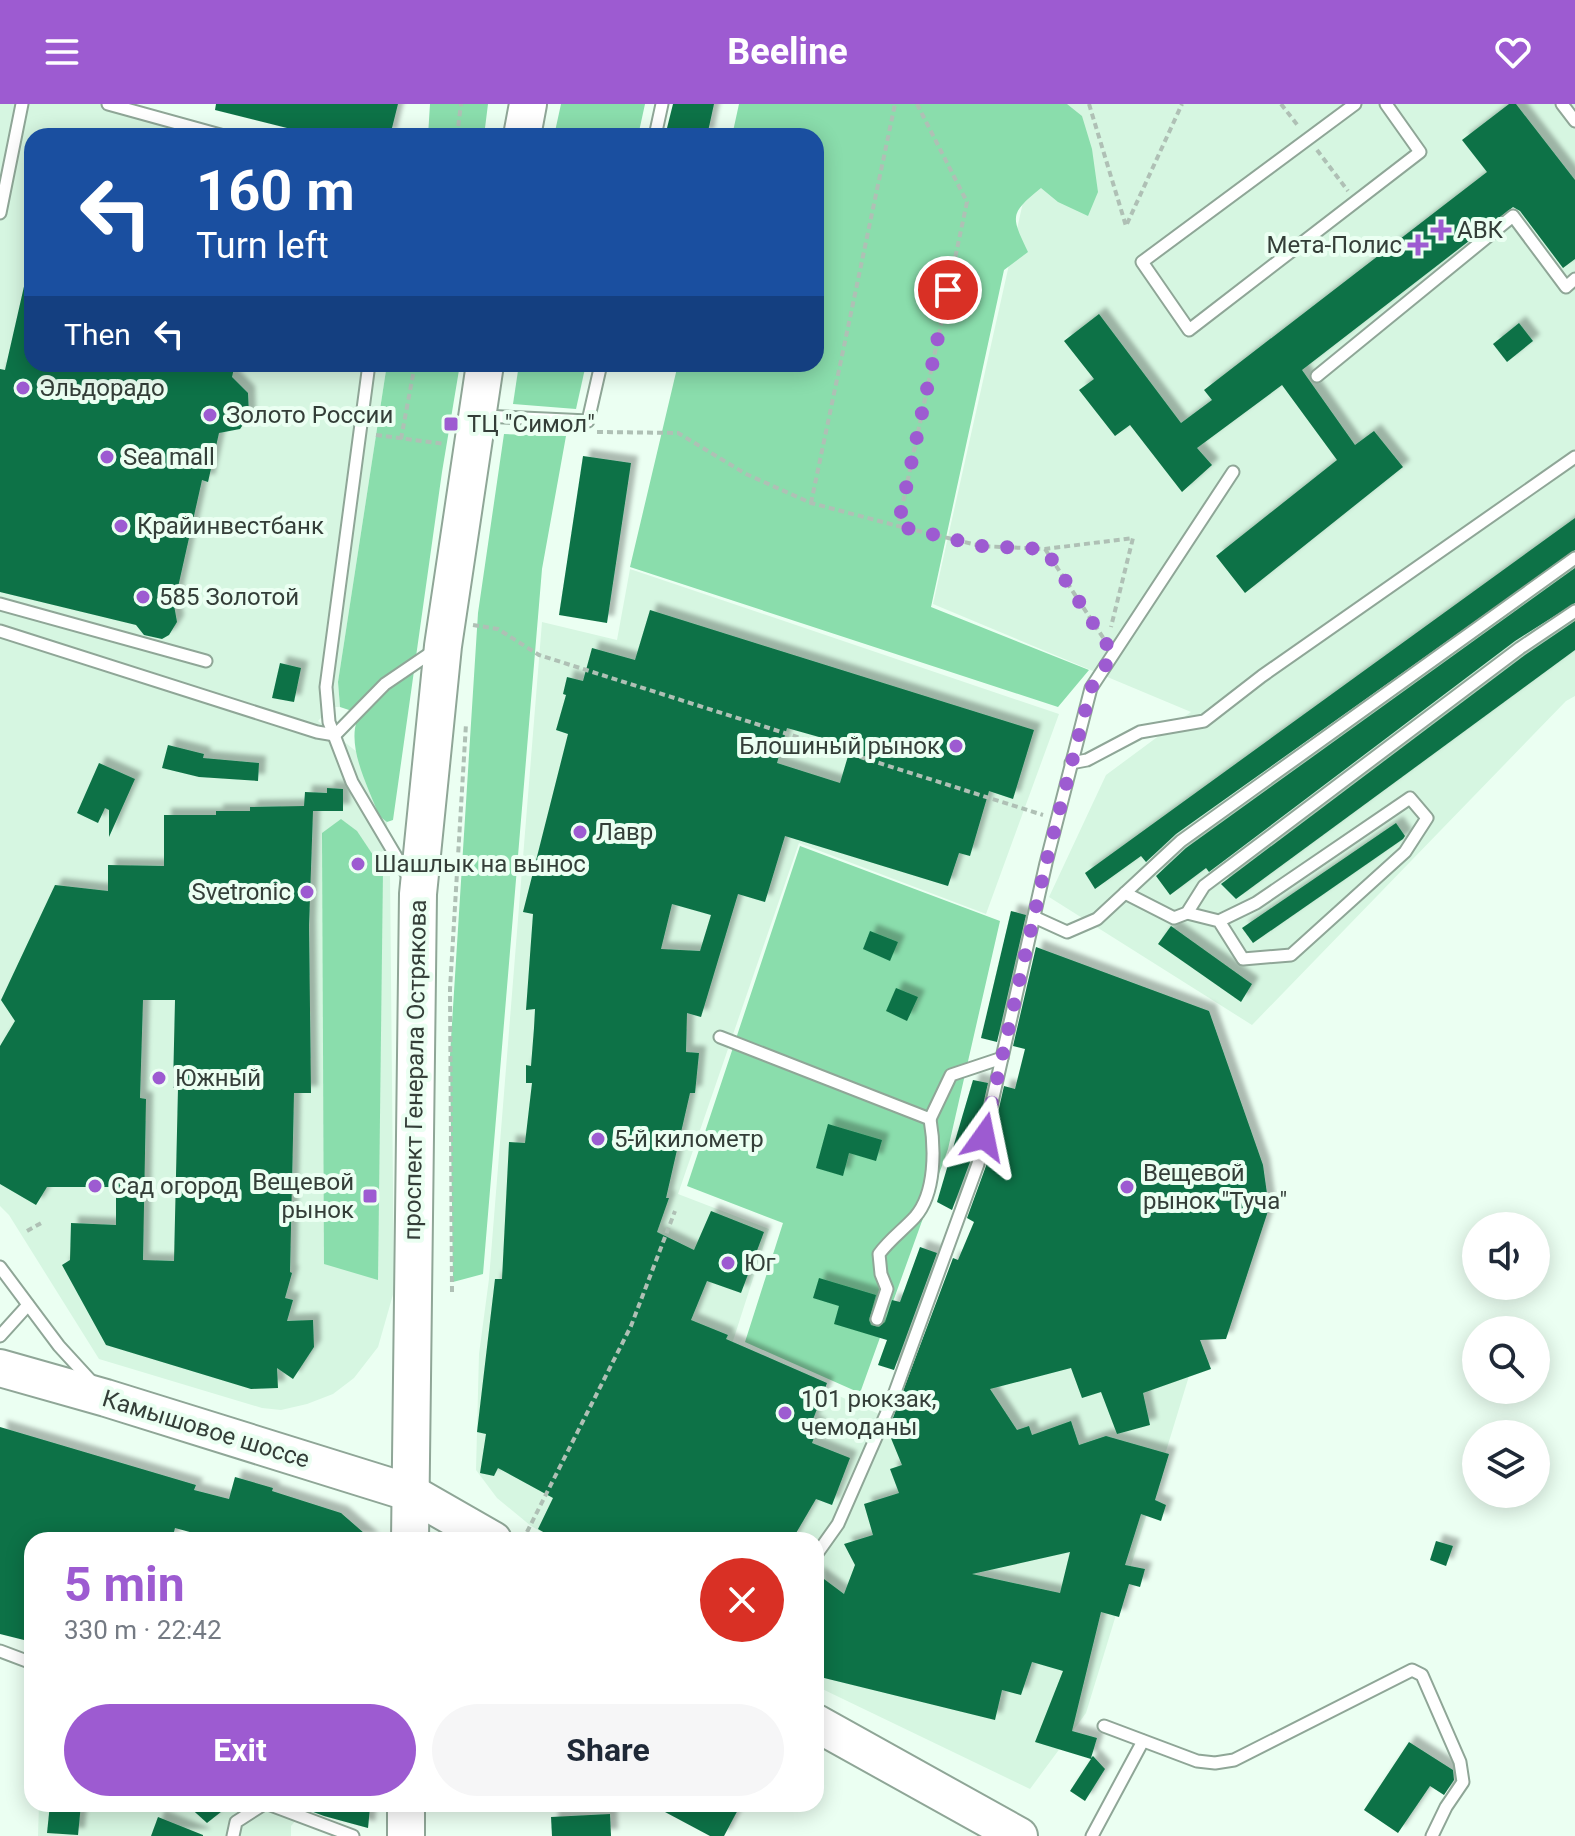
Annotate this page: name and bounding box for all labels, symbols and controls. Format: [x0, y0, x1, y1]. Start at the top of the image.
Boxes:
icon: menu [40, 30, 84, 74]
icon: heart [1491, 30, 1535, 74]
text: Beeline [727, 31, 848, 73]
text: 160 m [196, 158, 355, 224]
icon: left [64, 160, 168, 264]
place label: АВК [1457, 216, 1504, 244]
marker: АВК [1432, 221, 1450, 239]
text: Turn left [196, 225, 329, 267]
place label: Мета-Полис [1266, 231, 1402, 259]
marker: Мета-Полис [1409, 236, 1427, 254]
pin [914, 256, 982, 324]
icon: arrive [926, 268, 970, 312]
icon: left [147, 312, 191, 356]
text: Then [64, 317, 131, 352]
place label: Эльдорадо [39, 374, 165, 402]
marker: Эльдорадо [14, 379, 32, 397]
place label: Золото России [226, 401, 393, 429]
marker: Золото России [201, 406, 219, 424]
place label: ТЦ "Симол" [467, 410, 595, 438]
marker: ТЦ "Симол" [442, 415, 460, 433]
place label: Sea mall [123, 443, 215, 471]
marker: Sea mall [98, 448, 116, 466]
place label: Крайинвестбанк [137, 512, 324, 540]
marker: Крайинвестбанк [112, 517, 130, 535]
place label: 585 Золотой [159, 583, 299, 611]
marker: 585 Золотой [134, 588, 152, 606]
place label: Блошиный рынок [739, 732, 940, 760]
marker: Блошиный рынок [947, 737, 965, 755]
place label: Лавр [596, 818, 653, 846]
marker: Лавр [571, 823, 589, 841]
place label: Шашлык на вынос [374, 850, 586, 878]
marker: Шашлык на вынос [349, 855, 367, 873]
place label: Svetronic [191, 878, 291, 906]
marker: Svetronic [298, 883, 316, 901]
street label: проспект Генерала Острякова [398, 899, 432, 1241]
place label: Южный [175, 1064, 261, 1092]
marker: Южный [150, 1069, 168, 1087]
position arrow [942, 1095, 1026, 1179]
place label: 5-й километр [614, 1125, 764, 1153]
marker: 5-й километр [589, 1130, 607, 1148]
place label: Вещевой рынок "Туча" [1143, 1159, 1287, 1215]
place label: Вещевой рынок [252, 1168, 354, 1224]
place label: Сад огород [111, 1172, 238, 1200]
marker: Сад огород [86, 1177, 104, 1195]
marker: Вещевой рынок "Туча" [1118, 1178, 1136, 1196]
marker: Вещевой рынок [361, 1187, 379, 1205]
map controls [1462, 1212, 1550, 1508]
button: sound [1462, 1212, 1550, 1300]
place label: Юг [744, 1249, 776, 1277]
marker: Юг [719, 1254, 737, 1272]
button: search [1462, 1316, 1550, 1404]
street label: Камышовое шоссе [99, 1384, 313, 1474]
place label: 101 рюкзак, чемоданы [801, 1385, 936, 1441]
marker: 101 рюкзак, чемоданы [776, 1404, 794, 1422]
button: layers [1462, 1420, 1550, 1508]
text: 5 min [64, 1556, 185, 1613]
button: close [700, 1558, 784, 1642]
text: 330 m · 22:42 [64, 1615, 222, 1645]
button: Exit [64, 1704, 416, 1796]
button: Share [432, 1704, 784, 1796]

